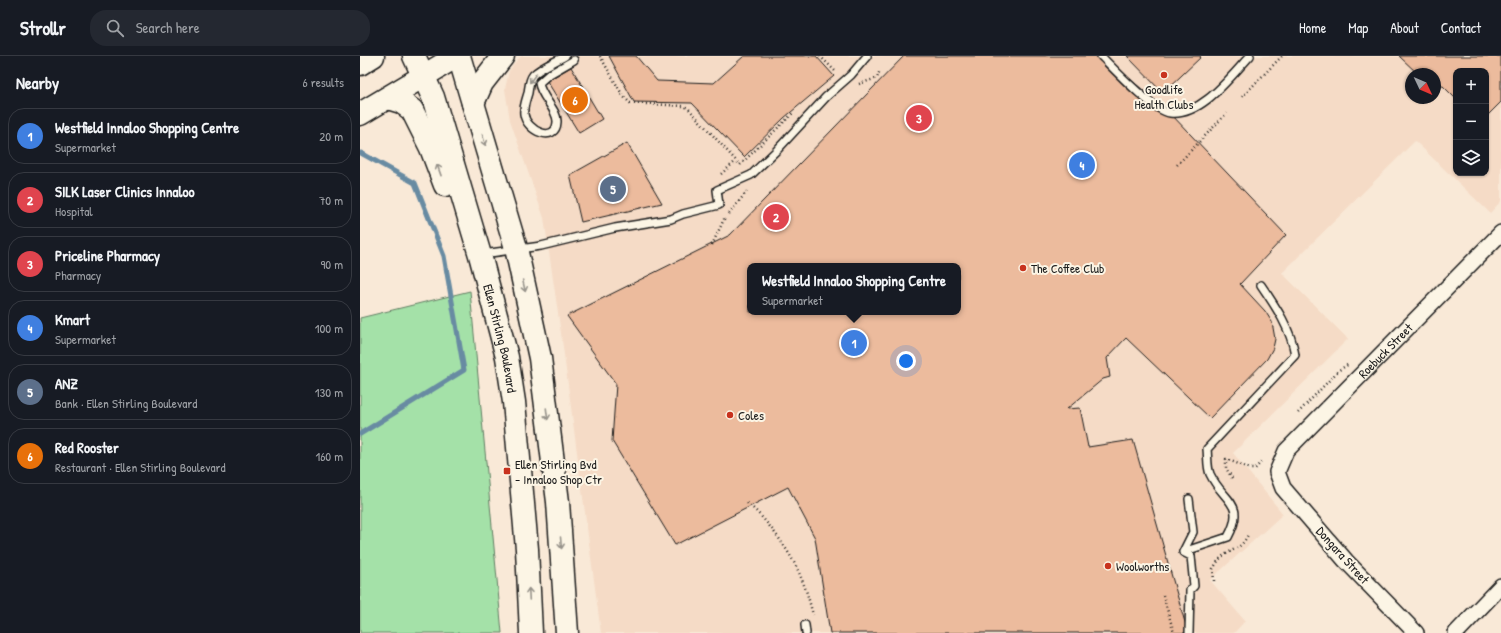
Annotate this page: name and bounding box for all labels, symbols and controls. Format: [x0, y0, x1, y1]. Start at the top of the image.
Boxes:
search box [90, 10, 370, 46]
text: Strollr [20, 15, 66, 41]
icon: search [104, 17, 126, 39]
text: Search here [136, 17, 200, 38]
text: Home [1299, 18, 1326, 37]
text: Map [1348, 18, 1368, 37]
text: About [1390, 18, 1419, 37]
text: Contact [1441, 18, 1481, 37]
north arrow [1405, 68, 1441, 104]
map controls [1453, 68, 1489, 176]
button: + [1453, 68, 1489, 104]
marker: Goodlife Health Clubs [1159, 70, 1169, 80]
text: Nearby [16, 71, 59, 94]
one-way arrow [529, 72, 538, 83]
text: 6 results [303, 73, 344, 91]
place label: Goodlife Health Clubs [1135, 80, 1193, 113]
pin: 6 [562, 85, 588, 115]
pin: 3 [906, 103, 932, 133]
button: − [1453, 104, 1489, 140]
text: Westfield Innaloo Shopping Centre [55, 117, 239, 138]
text: 1 [28, 127, 32, 145]
text: 20 m [319, 127, 343, 145]
one-way arrow [481, 133, 488, 146]
text: Supermarket [55, 138, 116, 156]
button: layers [1453, 140, 1489, 176]
pin: 4 [1069, 150, 1095, 180]
one-way arrow [435, 164, 443, 176]
pin: 5 [600, 174, 626, 204]
text: SILK Laser Clinics Innaloo [55, 181, 195, 202]
text: 2 [27, 191, 33, 209]
text: 70 m [319, 191, 343, 209]
text: Hospital [55, 202, 93, 220]
pin: 2 [763, 202, 789, 232]
text: Priceline Pharmacy [55, 245, 160, 266]
text: 3 [27, 255, 33, 273]
text: 90 m [321, 255, 343, 273]
place label: The Coffee Club [1031, 259, 1104, 277]
popup [747, 263, 961, 315]
marker: The Coffee Club [1018, 263, 1028, 273]
text: Pharmacy [55, 266, 101, 284]
text: Westfield Innaloo Shopping Centre [762, 270, 946, 291]
one-way arrow [521, 280, 529, 293]
street label: Ellen Stirling Boulevard [479, 282, 521, 394]
text: Supermarket [762, 291, 823, 309]
text: Kmart [55, 309, 90, 330]
text: 4 [28, 319, 32, 337]
text: 100 m [315, 319, 343, 337]
street label: Roebuck Street [1354, 319, 1417, 382]
pin: 1 [841, 328, 867, 358]
text: Supermarket [55, 330, 116, 348]
your location [896, 351, 916, 371]
text: ANZ [55, 373, 78, 394]
text: 5 [27, 383, 33, 401]
text: 130 m [315, 383, 343, 401]
text: Bank · Ellen Stirling Boulevard [55, 394, 197, 412]
place label: Coles [738, 406, 764, 424]
one-way arrow [544, 407, 551, 420]
marker: Coles [725, 410, 735, 420]
text: Red Rooster [55, 437, 119, 458]
text: 6 [27, 447, 33, 465]
text: 160 m [315, 447, 343, 465]
place label: Ellen Stirling Bvd - Innaloo Shop Ctr [515, 455, 602, 488]
text: Restaurant · Ellen Stirling Boulevard [55, 458, 226, 476]
marker: Ellen Stirling Bvd - Innaloo Shop Ctr [502, 466, 512, 476]
street label: Dongara Street [1312, 522, 1374, 588]
one-way arrow [557, 536, 564, 549]
place label: Woolworths [1116, 557, 1169, 575]
marker: Woolworths [1103, 561, 1113, 571]
one-way arrow [526, 588, 533, 601]

